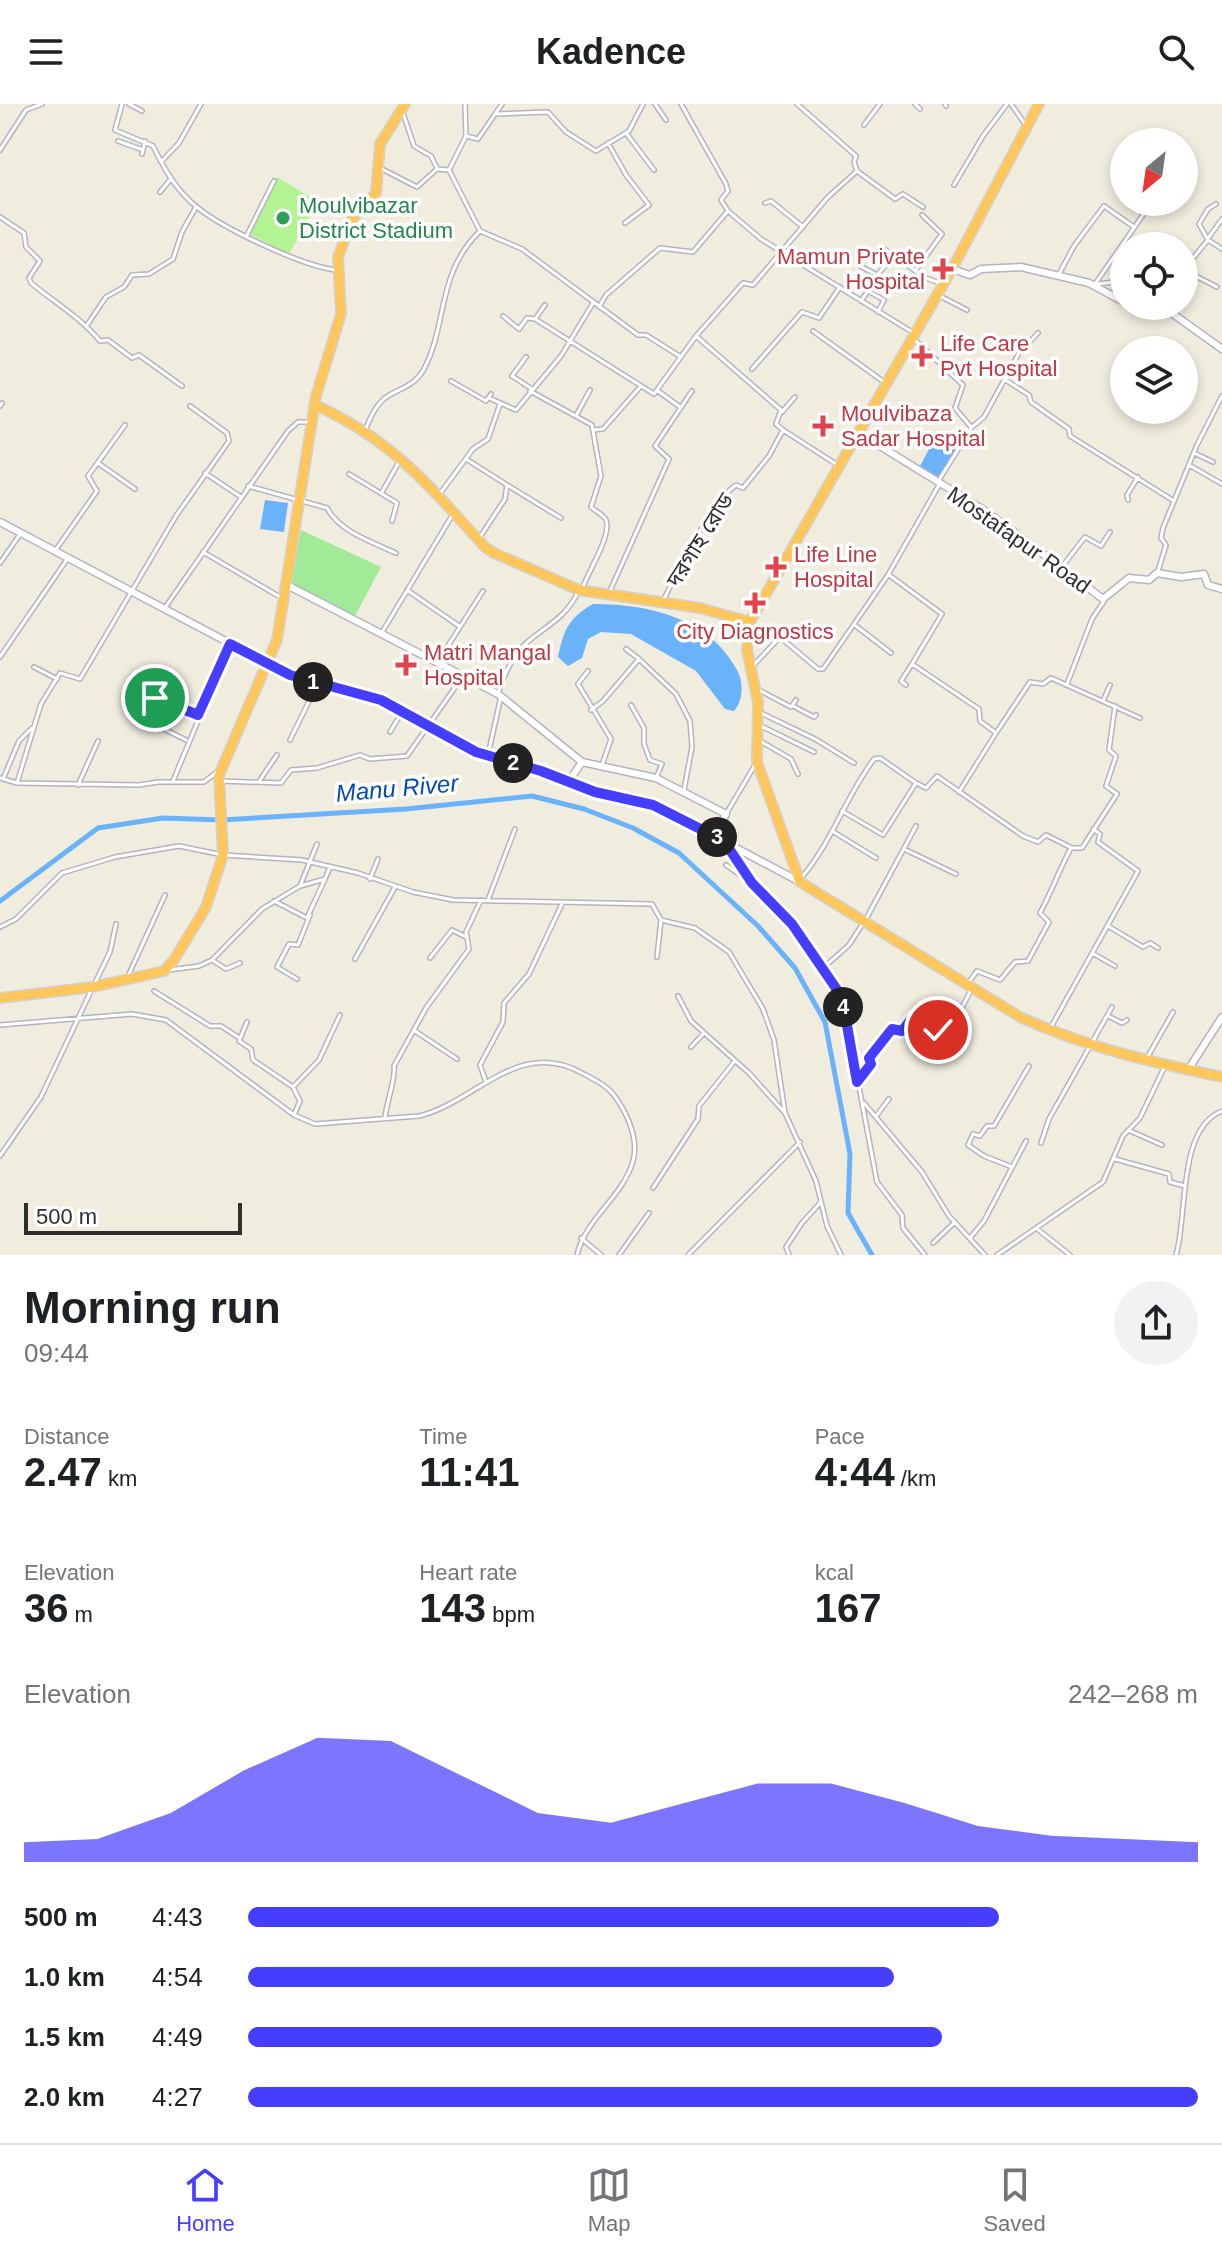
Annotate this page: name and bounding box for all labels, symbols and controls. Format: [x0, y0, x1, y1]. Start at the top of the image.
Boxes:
icon: menu [24, 30, 68, 74]
icon: search [1154, 30, 1198, 74]
text: Kadence [536, 31, 686, 72]
north arrow [1110, 128, 1198, 216]
map controls [1110, 128, 1198, 424]
place label: Moulvibazar District Stadium [299, 193, 453, 243]
marker: Moulvibazar District Stadium [274, 209, 292, 227]
button: locate [1110, 232, 1198, 320]
place label: Mamun Private Hospital [777, 244, 925, 294]
marker: Mamun Private Hospital [932, 258, 954, 280]
place label: Life Care Pvt Hospital [940, 331, 1057, 381]
button: layers [1110, 336, 1198, 424]
marker: Life Care Pvt Hospital [911, 345, 933, 367]
place label: Moulvibaza Sadar Hospital [841, 401, 985, 451]
marker: Moulvibaza Sadar Hospital [812, 415, 834, 437]
street label: Mostafapur Road [943, 481, 1095, 599]
street label: দরগাহ রোড [661, 488, 739, 592]
place label: Life Line Hospital [794, 542, 877, 592]
marker: Life Line Hospital [765, 556, 787, 578]
marker: City Diagnostics [744, 592, 766, 614]
place label: City Diagnostics [676, 619, 834, 644]
place label: Matri Mangal Hospital [424, 640, 551, 690]
marker: Matri Mangal Hospital [395, 654, 417, 676]
pin: 1 [293, 662, 333, 702]
pin [121, 664, 189, 732]
text: 1 [307, 669, 319, 694]
icon: arrive [133, 676, 177, 720]
pin: 2 [493, 743, 533, 783]
text: 2 [507, 750, 519, 775]
water label: Manu River [335, 769, 460, 807]
pin: 3 [697, 817, 737, 857]
text: 3 [711, 824, 723, 849]
pin: 4 [823, 987, 863, 1027]
text: 4 [837, 994, 849, 1019]
pin [904, 996, 972, 1064]
icon: check [916, 1008, 960, 1052]
scale bar [24, 1199, 242, 1235]
text: 500 m [36, 1204, 97, 1229]
button: share [1114, 1281, 1198, 1365]
text: Morning run [24, 1283, 281, 1332]
text: 09:44 [24, 1338, 89, 1368]
text: Distance [24, 1424, 110, 1449]
text: Time [419, 1424, 467, 1449]
text: Pace [815, 1424, 865, 1449]
text: 2.47 [24, 1450, 102, 1494]
text: 11:41 [419, 1450, 519, 1494]
text: 4:44 [815, 1450, 895, 1494]
text: km [102, 1466, 137, 1491]
text: /km [895, 1466, 936, 1491]
text: Elevation [24, 1560, 115, 1585]
text: Heart rate [419, 1560, 517, 1585]
text: kcal [815, 1560, 854, 1585]
text: 36 [24, 1586, 69, 1630]
text: 143 [419, 1586, 486, 1630]
text: 167 [815, 1586, 881, 1630]
text: m [69, 1602, 93, 1627]
text: bpm [486, 1602, 535, 1627]
text: Elevation [24, 1679, 131, 1709]
text: 242–268 m [1068, 1679, 1198, 1709]
text: 500 m [24, 1902, 98, 1932]
text: 4:43 [152, 1902, 203, 1932]
text: 1.0 km [24, 1962, 105, 1992]
text: 4:54 [152, 1962, 203, 1992]
text: 1.5 km [24, 2022, 105, 2052]
text: 4:49 [152, 2022, 203, 2052]
text: 2.0 km [24, 2082, 105, 2112]
text: 4:27 [152, 2082, 203, 2112]
tab: Home [176, 2163, 235, 2237]
tab: Map [587, 2163, 631, 2237]
tab: Saved [983, 2163, 1046, 2237]

